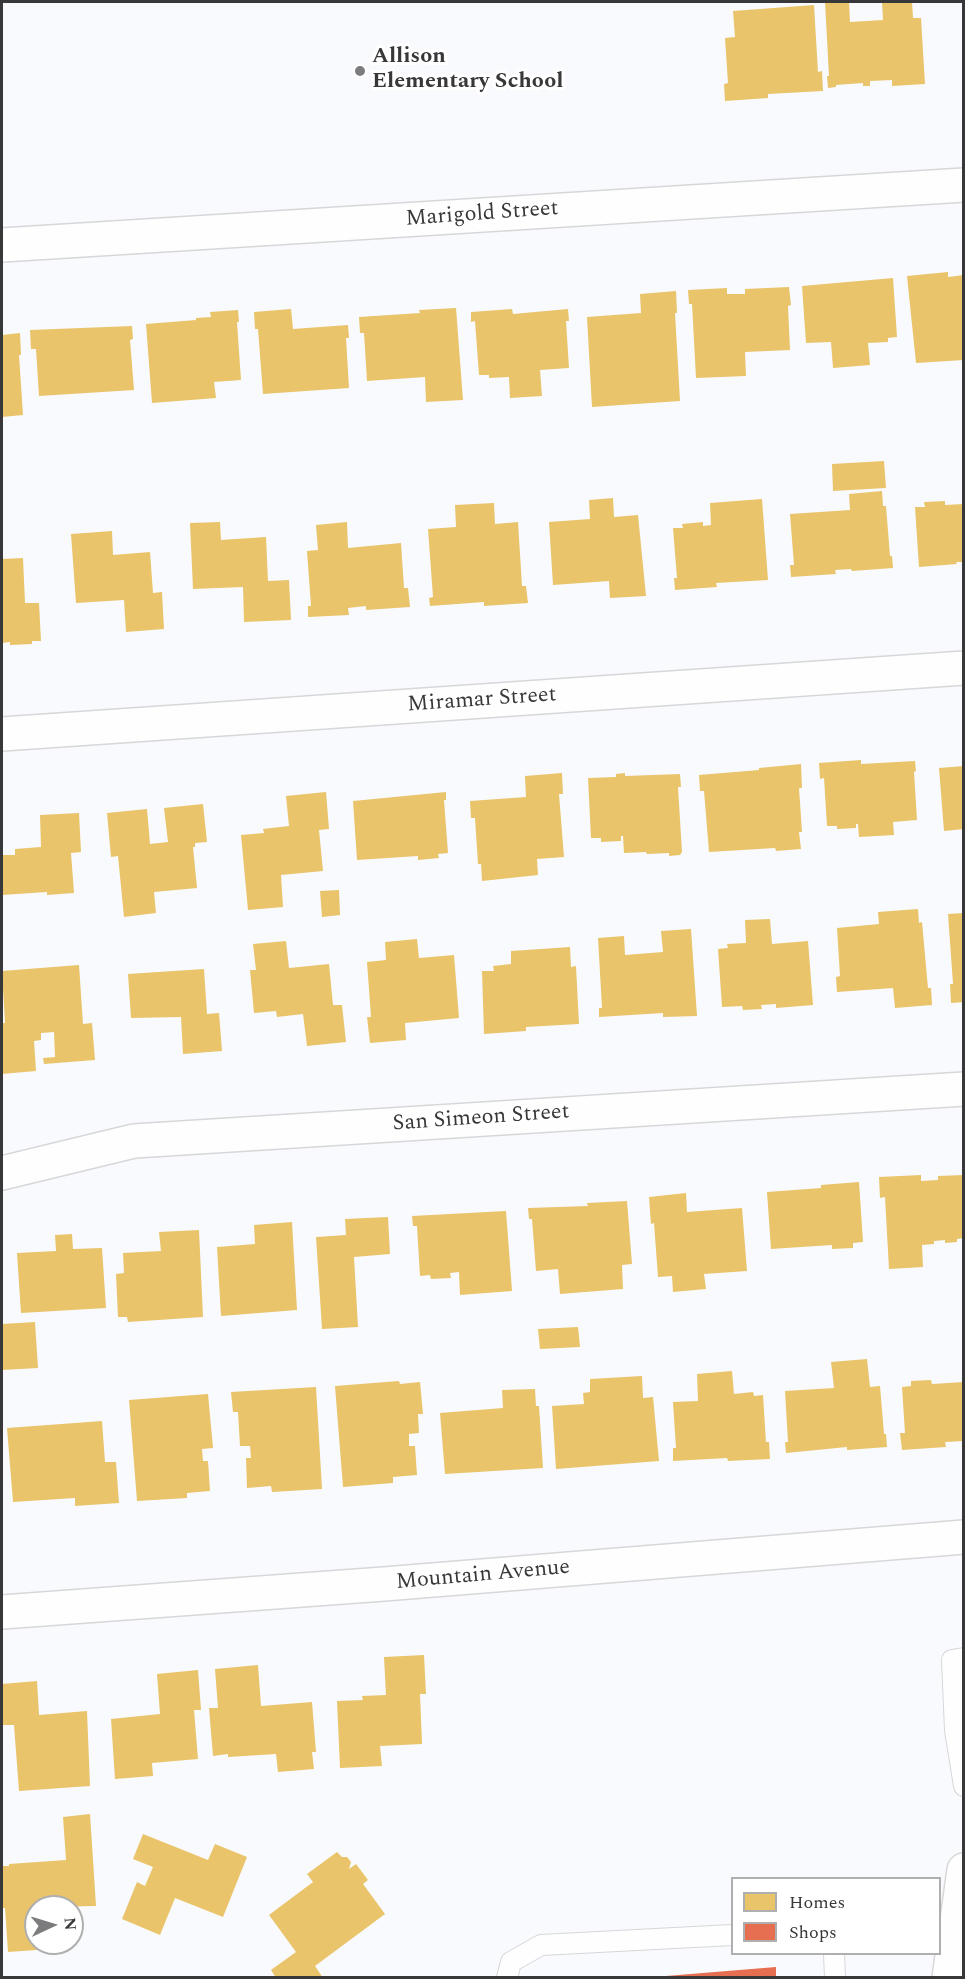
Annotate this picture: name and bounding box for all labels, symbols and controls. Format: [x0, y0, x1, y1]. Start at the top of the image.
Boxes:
place label: Allison Elementary School [372, 45, 563, 96]
marker: Allison Elementary School [353, 64, 367, 78]
street label: Marigold Street [405, 196, 559, 234]
street label: Miramar Street [407, 683, 557, 719]
street label: San Simeon Street [392, 1100, 570, 1138]
street label: Mountain Avenue [395, 1555, 571, 1597]
legend [731, 1877, 941, 1955]
text: Homes [789, 1889, 845, 1916]
north arrow [24, 1895, 84, 1955]
text: N [58, 1917, 82, 1931]
text: Shops [789, 1919, 837, 1946]

